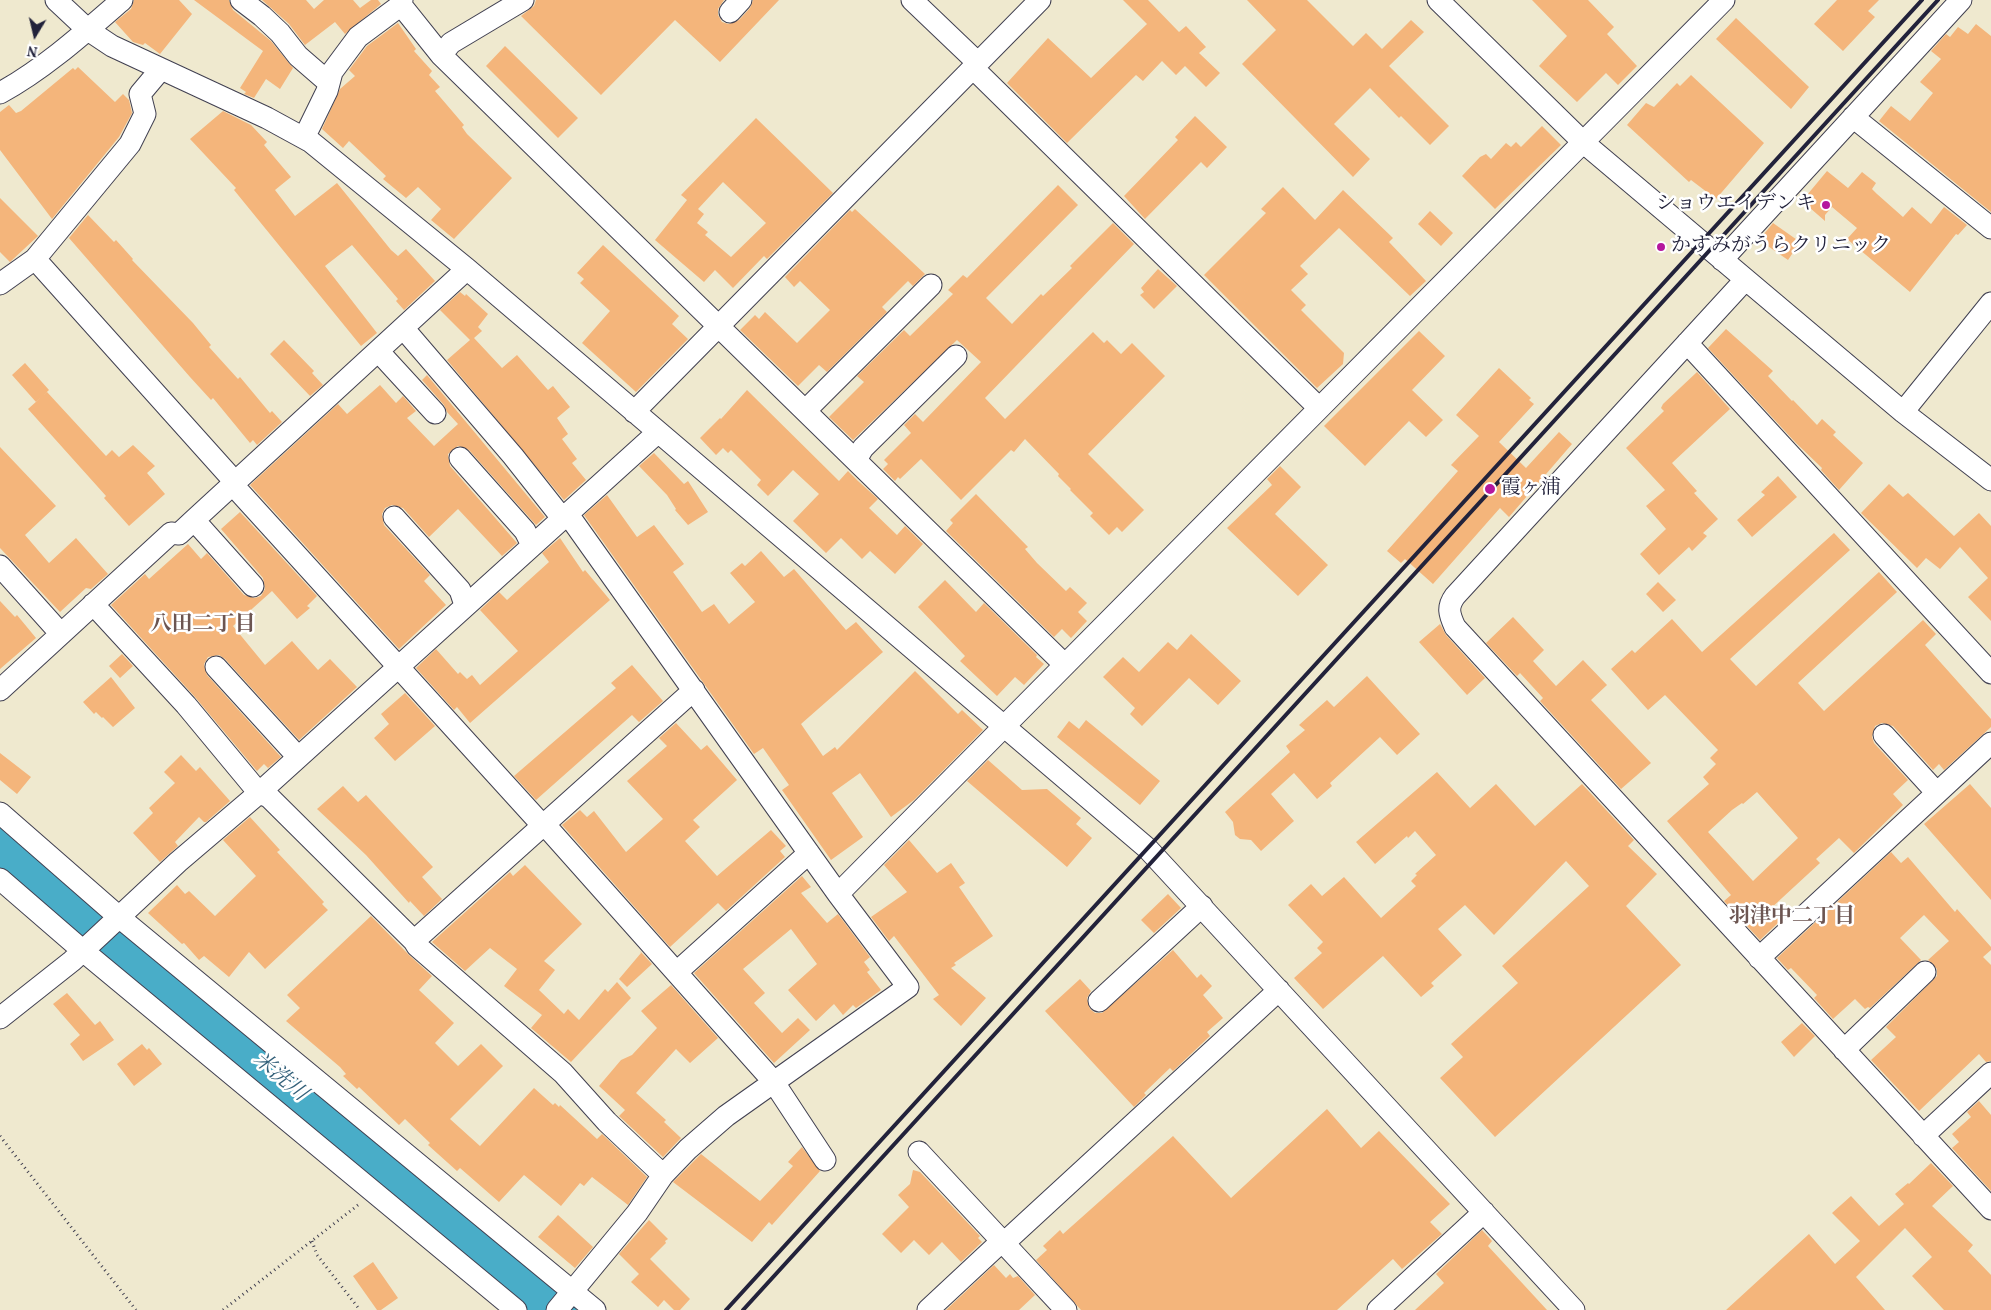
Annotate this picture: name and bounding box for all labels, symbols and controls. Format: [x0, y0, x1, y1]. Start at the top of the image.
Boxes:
north arrow [10, 10, 60, 60]
text: N [26, 40, 39, 60]
place label: ショウエイデンキ [1656, 193, 1816, 217]
marker: ショウエイデンキ [1820, 199, 1832, 211]
place label: かすみがうらクリニック [1671, 235, 1891, 259]
marker: かすみがうらクリニック [1655, 241, 1667, 253]
place label: 霞ヶ浦 [1501, 477, 1561, 501]
marker: 霞ヶ浦 [1483, 482, 1497, 496]
district label: 八田二丁目 [151, 613, 255, 639]
district label: 羽津中二丁目 [1729, 905, 1855, 931]
water label: 米洗川 [247, 1048, 311, 1108]

